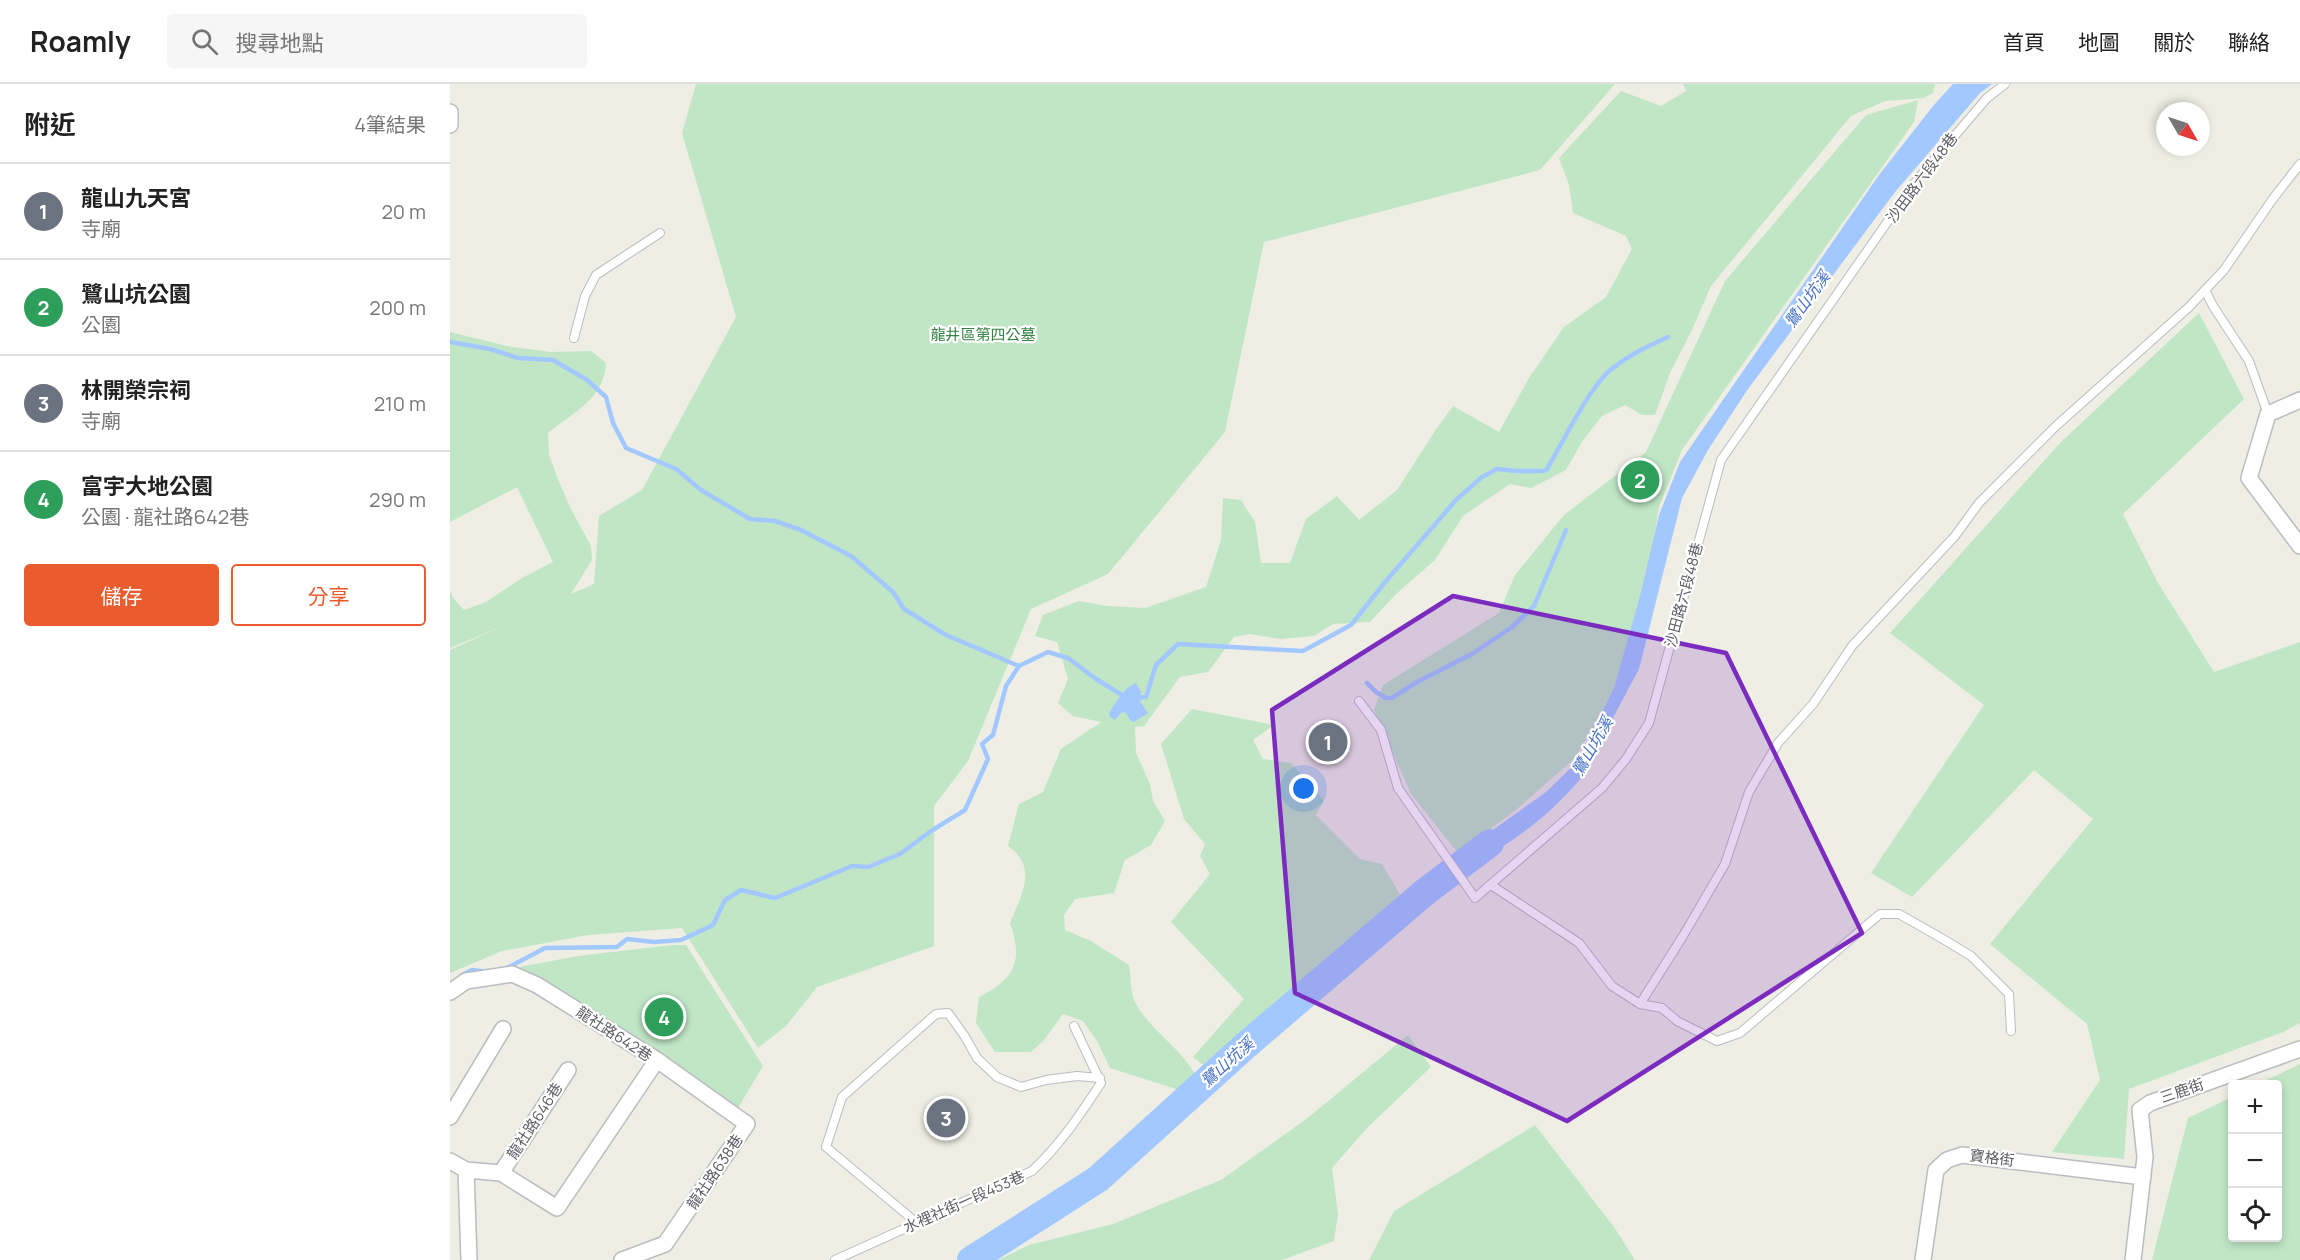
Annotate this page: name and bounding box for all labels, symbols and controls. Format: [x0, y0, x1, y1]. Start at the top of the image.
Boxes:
search box [167, 14, 587, 68]
text: Roamly [30, 22, 131, 60]
icon: search [188, 25, 221, 58]
text: 搜尋地點 [236, 28, 324, 58]
text: 首頁 [2003, 28, 2045, 56]
text: 地圖 [2078, 28, 2120, 56]
text: 關於 [2153, 28, 2195, 56]
text: 聯絡 [2228, 28, 2270, 56]
north arrow [2156, 102, 2210, 156]
text: 附近 [24, 106, 76, 142]
text: 4筆結果 [354, 111, 426, 138]
street label: 沙田路六段48巷 [1881, 128, 1962, 227]
text: 龍山九天宮 [81, 183, 191, 213]
text: 1 [39, 198, 48, 225]
text: 20 m [381, 198, 426, 225]
text: 寺廟 [81, 215, 121, 242]
water label: 鷺山坑溪 [1779, 265, 1836, 331]
text: 鷺山坑公園 [81, 279, 191, 309]
text: 2 [38, 294, 49, 321]
text: 200 m [369, 294, 426, 321]
text: 公園 [81, 311, 121, 338]
park label: 龍井區第四公墓 [930, 324, 1036, 345]
text: 林開榮宗祠 [81, 375, 191, 405]
text: 3 [38, 390, 49, 417]
text: 210 m [374, 390, 426, 417]
text: 寺廟 [81, 407, 121, 434]
pin: 2 [1620, 458, 1660, 502]
text: 富宇大地公園 [81, 471, 213, 501]
text: 4 [37, 486, 50, 513]
text: 290 m [369, 486, 426, 513]
text: 公園 · 龍社路642巷 [81, 503, 249, 530]
street label: 沙田路六段48巷 [1659, 540, 1708, 650]
button: 儲存 [24, 564, 219, 626]
button: 分享 [231, 564, 426, 626]
water label: 鷺山坑溪 [1566, 711, 1619, 779]
pin: 1 [1308, 720, 1348, 764]
your location [1289, 774, 1318, 803]
pin: 4 [644, 994, 684, 1040]
street label: 龍社路642巷 [572, 1001, 656, 1066]
water label: 鷺山坑溪 [1196, 1031, 1260, 1092]
street label: 三鹿街 [2157, 1073, 2207, 1108]
street label: 龍社路646巷 [502, 1078, 567, 1163]
map controls [2228, 1080, 2282, 1242]
button: + [2228, 1080, 2282, 1134]
pin: 3 [926, 1096, 966, 1140]
street label: 龍社路638巷 [682, 1130, 747, 1213]
button: − [2228, 1134, 2282, 1188]
street label: 寶格街 [1968, 1144, 2016, 1171]
street label: 水裡社街一段453巷 [900, 1165, 1028, 1238]
button: locate [2228, 1188, 2282, 1242]

